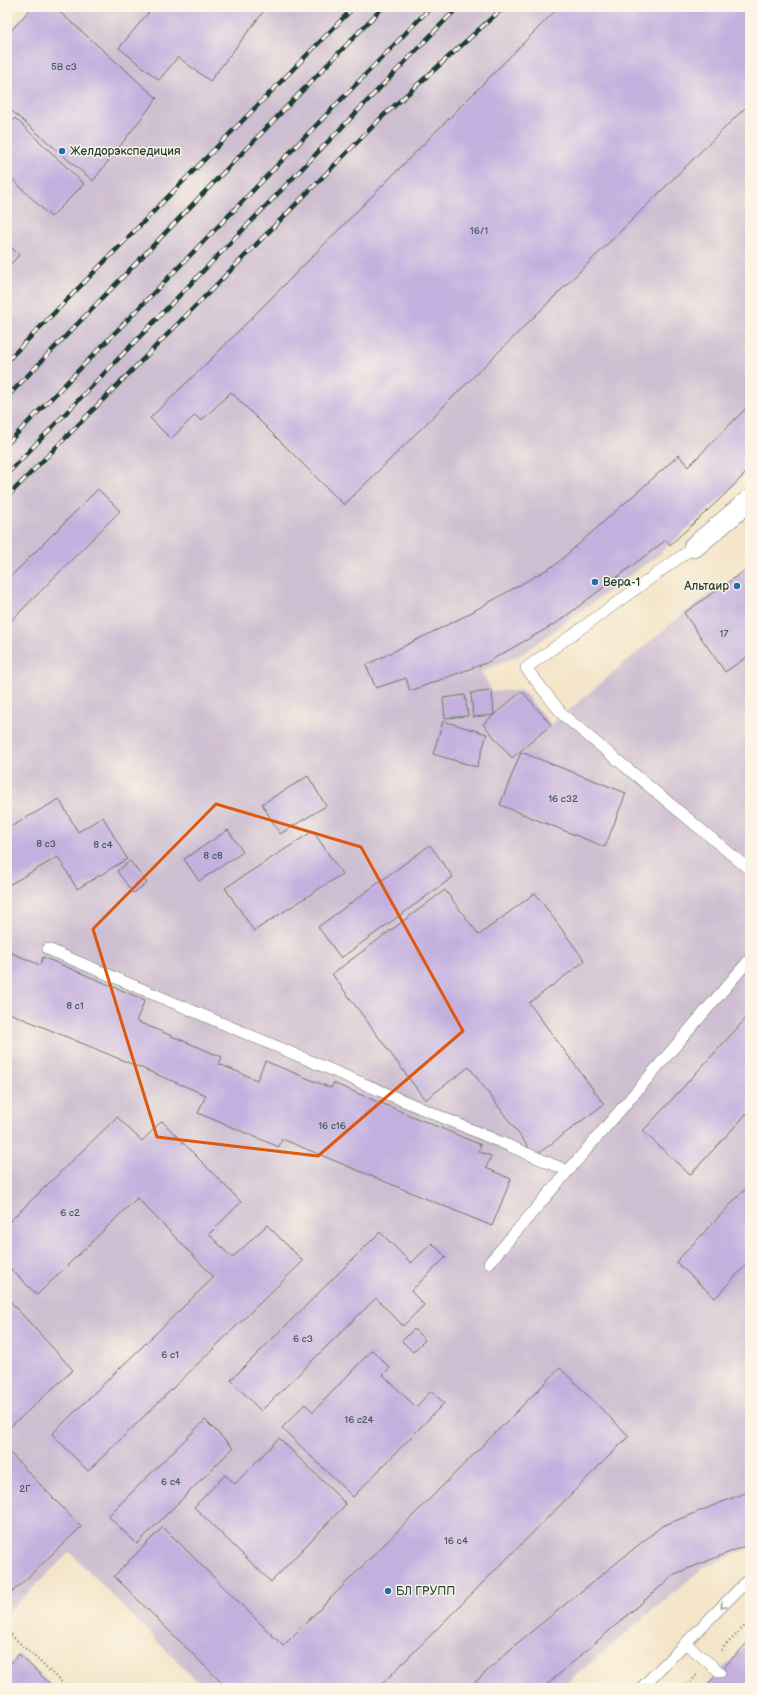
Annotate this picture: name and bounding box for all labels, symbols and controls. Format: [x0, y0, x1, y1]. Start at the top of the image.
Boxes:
house number: 5В с3 [51, 61, 77, 73]
place label: Желдорэкспедиция [70, 144, 181, 159]
marker: Желдорэкспедиция [57, 146, 67, 156]
house number: 16/1 [470, 225, 488, 237]
place label: Вера-1 [603, 575, 640, 590]
marker: Вера-1 [590, 577, 600, 587]
place label: Альтаир [683, 579, 729, 594]
marker: Альтаир [732, 581, 742, 591]
house number: 17 [720, 628, 728, 640]
house number: 16 с32 [548, 793, 578, 805]
house number: 8 с3 [36, 838, 56, 850]
house number: 8 с4 [93, 839, 113, 851]
house number: 8 с8 [203, 850, 223, 862]
house number: 8 с1 [66, 1000, 84, 1012]
house number: 16 с16 [318, 1120, 346, 1132]
house number: 6 с2 [60, 1207, 80, 1219]
house number: 6 с3 [293, 1333, 313, 1345]
house number: 6 с1 [161, 1349, 179, 1361]
house number: 16 с24 [344, 1414, 374, 1426]
house number: 6 с4 [161, 1476, 181, 1488]
house number: 2Г [19, 1483, 31, 1495]
house number: 16 c4 [444, 1535, 468, 1547]
place label: БЛ ГРУПП [396, 1584, 455, 1599]
marker: БЛ ГРУПП [383, 1586, 393, 1596]
one-way arrow [720, 1601, 727, 1609]

